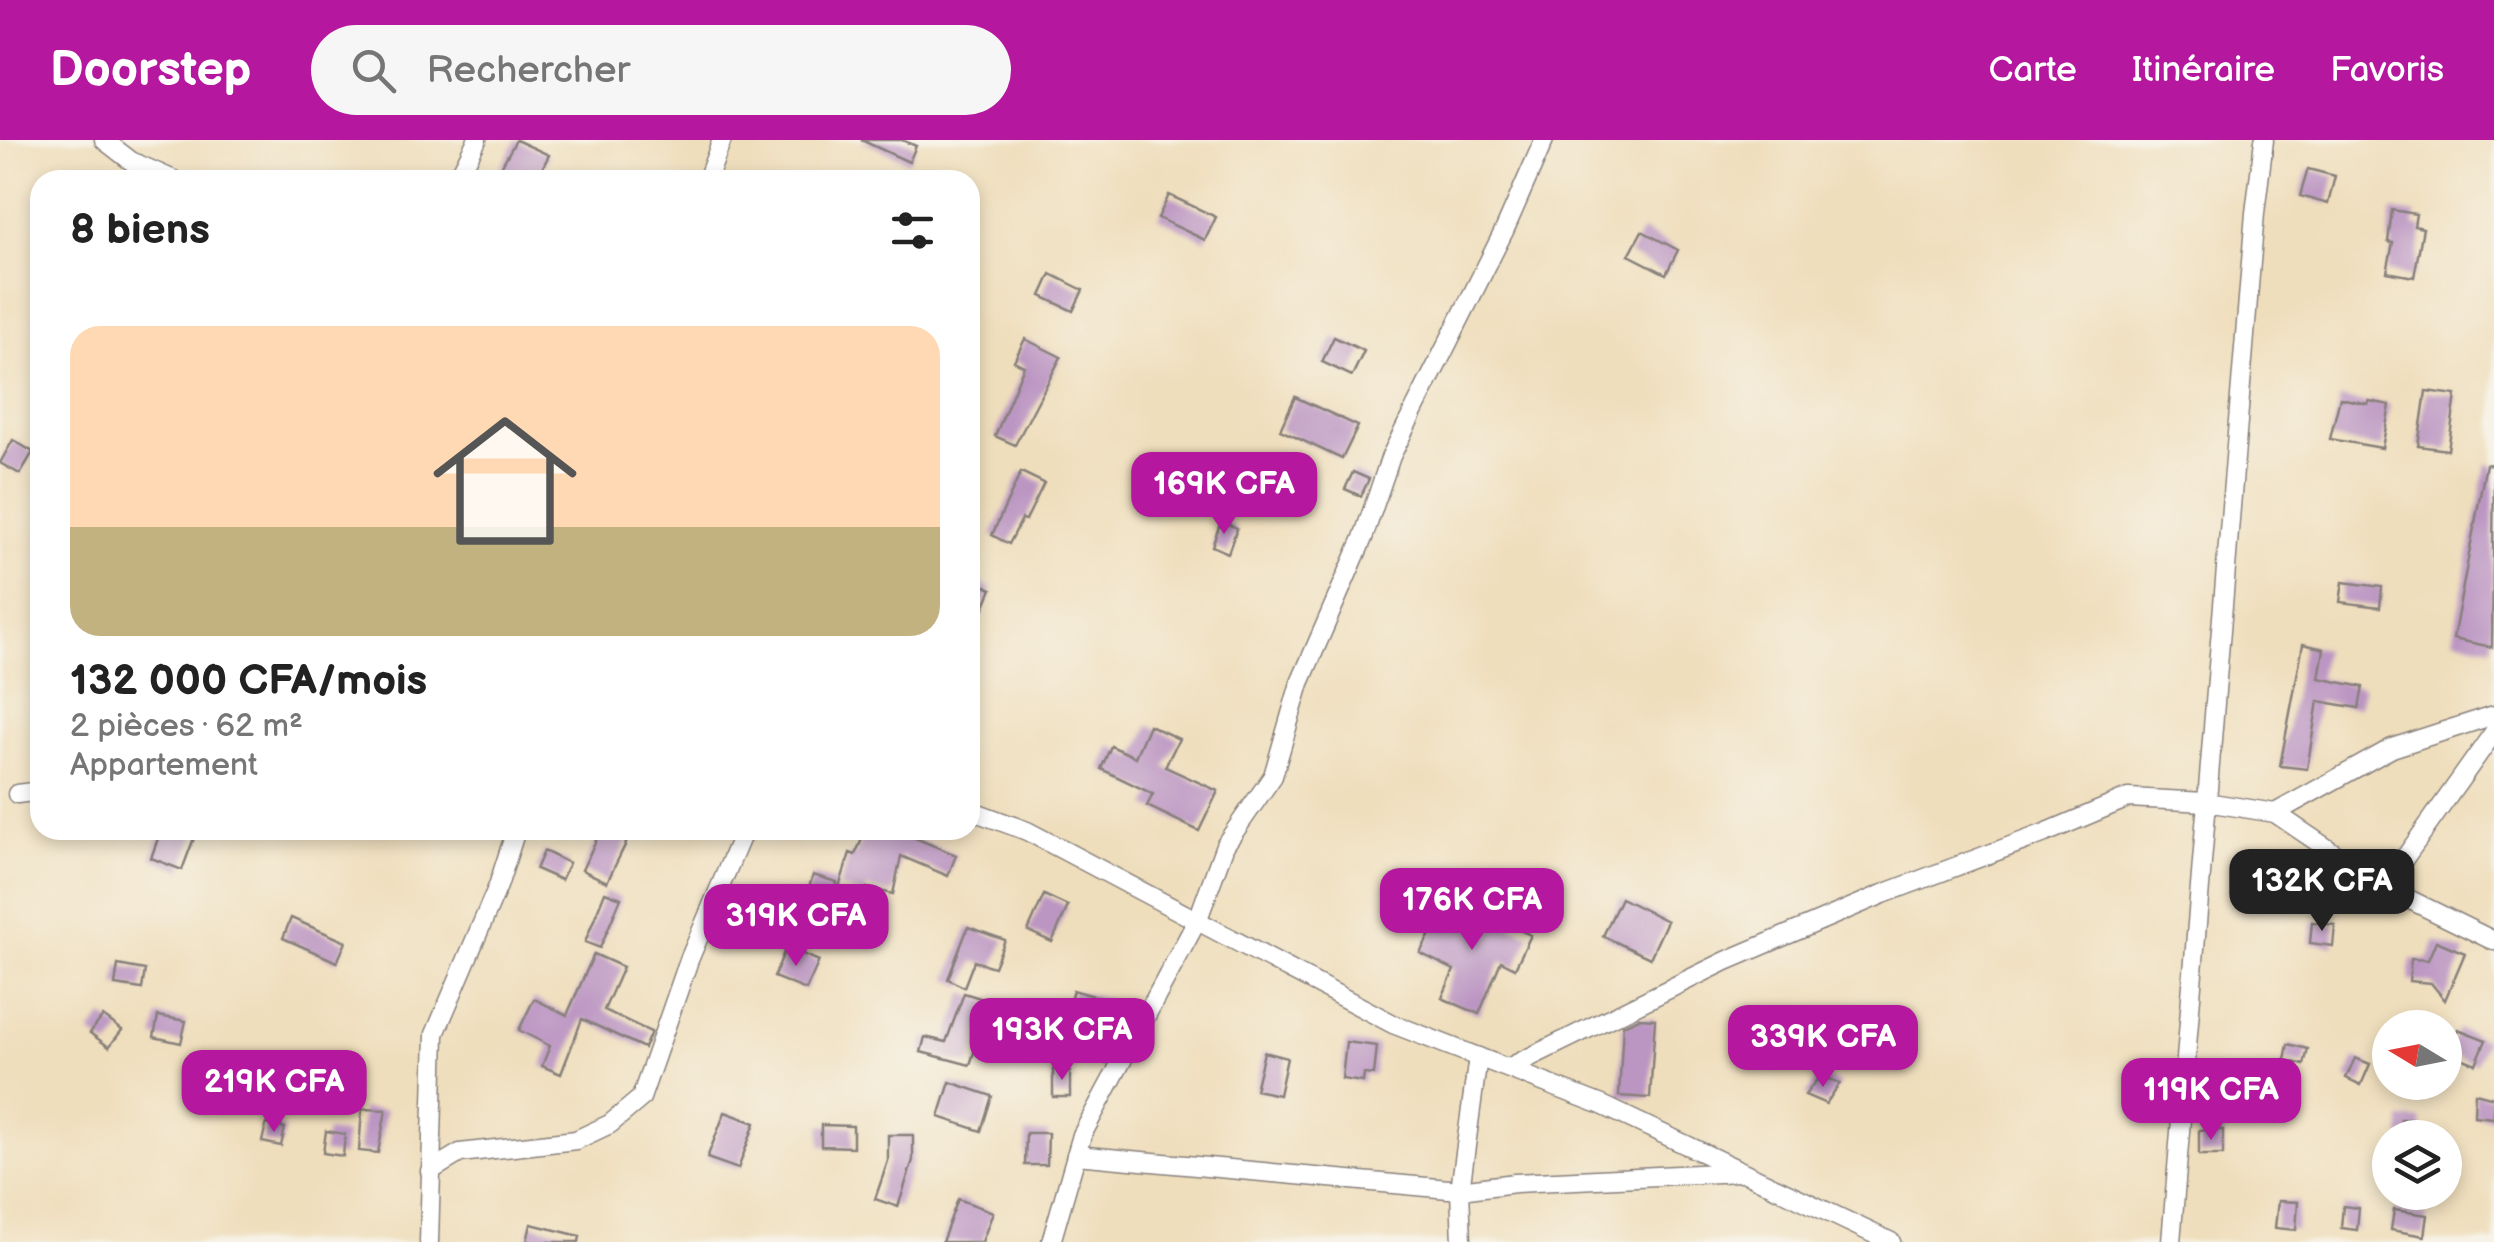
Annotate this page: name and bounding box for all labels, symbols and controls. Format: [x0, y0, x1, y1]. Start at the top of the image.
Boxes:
search box [311, 25, 1011, 115]
text: Doorstep [50, 42, 251, 99]
icon: search [346, 43, 401, 98]
text: Rechercher [426, 48, 630, 93]
text: Carte [1989, 49, 2077, 92]
text: Itinéraire [2132, 49, 2275, 92]
text: Favoris [2330, 49, 2444, 92]
icon: filters [885, 203, 940, 258]
text: 8 biens [70, 205, 210, 256]
icon: home [415, 391, 595, 571]
pin: 169K CFA [1121, 452, 1327, 537]
text: 169K CFA [1153, 465, 1295, 504]
text: 132 000 CFA/mois [70, 656, 427, 707]
text: 2 pièces · 62 m² [70, 707, 303, 746]
text: Appartement [70, 746, 258, 785]
pin: 132K CFA [2219, 849, 2425, 934]
text: 132K CFA [2251, 862, 2393, 901]
pin: 176K CFA [1369, 868, 1575, 953]
text: 176K CFA [1402, 881, 1542, 920]
pin: 319K CFA [693, 884, 899, 969]
text: 319K CFA [726, 897, 866, 936]
pin: 193K CFA [959, 998, 1165, 1083]
pin: 339K CFA [1720, 1005, 1926, 1090]
north arrow [2372, 1010, 2462, 1100]
map controls [2372, 1010, 2462, 1210]
text: 193K CFA [992, 1011, 1132, 1050]
text: 339K CFA [1750, 1018, 1896, 1057]
pin: 219K CFA [171, 1050, 377, 1135]
pin: 119K CFA [2108, 1058, 2314, 1143]
text: 219K CFA [204, 1063, 344, 1102]
text: 119K CFA [2143, 1071, 2279, 1110]
button: layers [2372, 1120, 2462, 1210]

